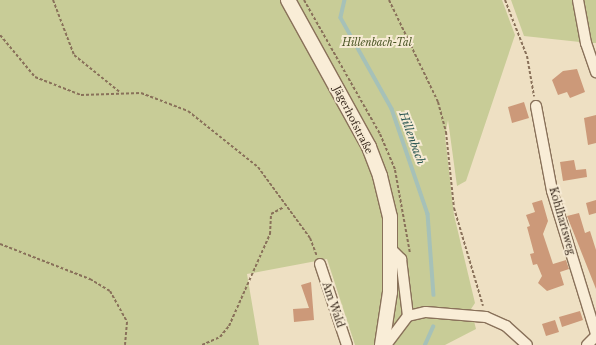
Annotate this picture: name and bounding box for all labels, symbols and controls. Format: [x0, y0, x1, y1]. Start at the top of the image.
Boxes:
park label: Hillenbach-Tal [342, 37, 412, 49]
street label: Jägerhofstraße [331, 84, 375, 156]
water label: Hillenbach [396, 110, 428, 166]
street label: Kohlhartsweg [547, 186, 577, 256]
street label: Am Wald [320, 280, 346, 330]

